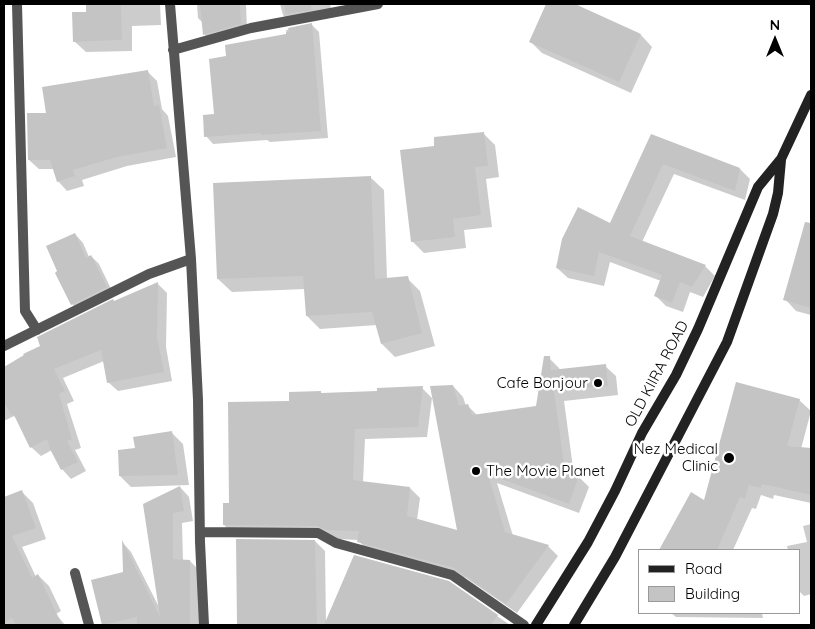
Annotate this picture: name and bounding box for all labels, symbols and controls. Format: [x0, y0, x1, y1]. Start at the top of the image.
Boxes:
north arrow [750, 15, 800, 65]
text: N [770, 16, 780, 34]
street label: OLD KIIRA ROAD [621, 318, 693, 430]
place label: Cafe Bonjour [497, 374, 588, 392]
marker: Cafe Bonjour [592, 377, 604, 389]
place label: Nez Medical Clinic [634, 440, 718, 475]
marker: Nez Medical Clinic [722, 451, 736, 465]
place label: The Movie Planet [486, 462, 605, 480]
marker: The Movie Planet [470, 465, 482, 477]
legend [638, 549, 800, 614]
text: Road [685, 559, 722, 578]
text: Building [685, 584, 740, 603]

